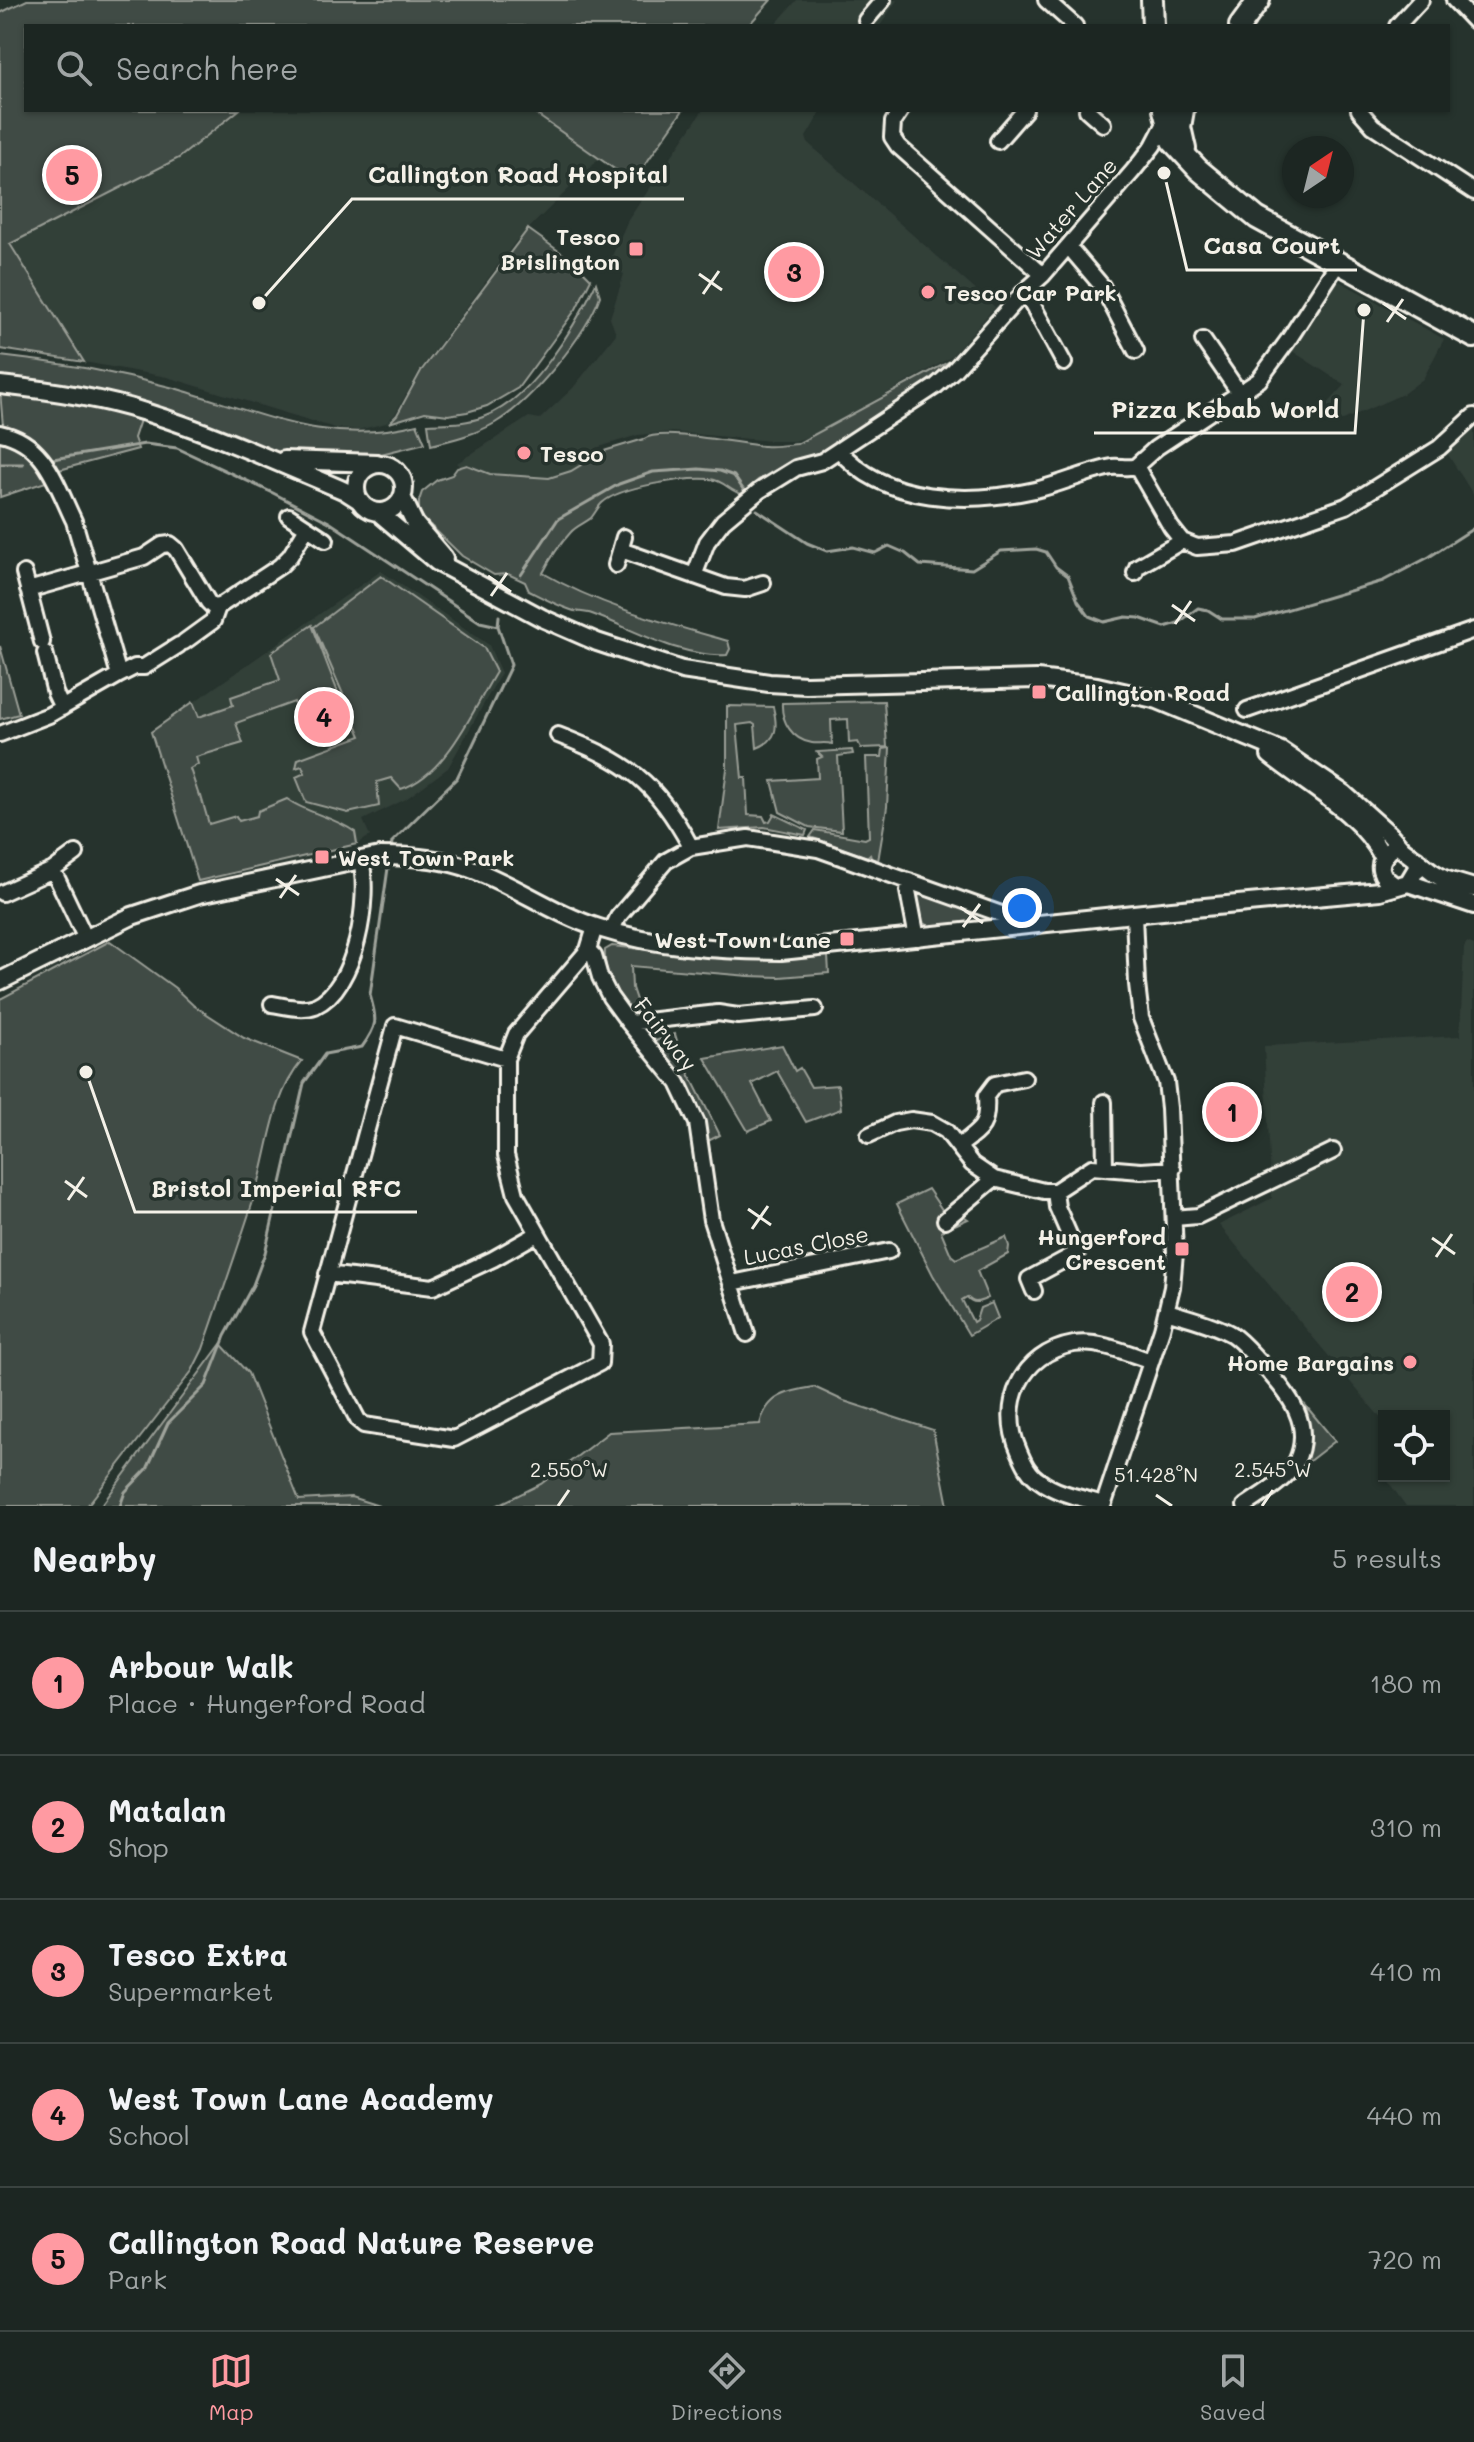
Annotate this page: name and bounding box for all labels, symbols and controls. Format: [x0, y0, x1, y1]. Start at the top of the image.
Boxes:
search box [24, 24, 1450, 112]
icon: search [52, 46, 96, 90]
text: Search here [116, 48, 299, 88]
north arrow [1282, 136, 1354, 208]
pin: 5 [46, 145, 98, 205]
callout: Callington Road Hospital [352, 151, 684, 199]
street label: Water Lane [1019, 151, 1123, 265]
text: Callington Road Hospital [368, 158, 668, 189]
place label: Tesco Brislington [500, 222, 620, 276]
callout: Casa Court [1187, 222, 1357, 270]
text: Casa Court [1203, 229, 1341, 260]
marker: Tesco Brislington [627, 240, 645, 258]
pin: 3 [768, 242, 820, 302]
place label: Tesco Car Park [944, 278, 1117, 307]
marker: Tesco Car Park [919, 283, 937, 301]
callout: Pizza Kebab World [1094, 385, 1355, 433]
text: Pizza Kebab World [1111, 393, 1339, 424]
place label: Tesco [540, 439, 604, 468]
marker: Tesco [515, 444, 533, 462]
place label: Callington Road [1055, 678, 1230, 707]
marker: Callington Road [1030, 683, 1048, 701]
pin: 4 [298, 687, 350, 747]
place label: West Town Park [338, 843, 514, 872]
marker: West Town Park [313, 848, 331, 866]
your location [1002, 888, 1042, 928]
place label: West Town Lane [655, 925, 831, 954]
marker: West Town Lane [838, 930, 856, 948]
street label: Fairway [628, 991, 704, 1077]
pin: 1 [1206, 1082, 1258, 1142]
callout: Bristol Imperial RFC [135, 1164, 417, 1212]
text: Bristol Imperial RFC [151, 1172, 401, 1203]
street label: Lucas Close [741, 1219, 871, 1271]
place label: Hungerford Crescent [1037, 1222, 1166, 1276]
marker: Hungerford Crescent [1173, 1240, 1191, 1258]
pin: 2 [1326, 1262, 1378, 1322]
place label: Home Bargains [1227, 1348, 1394, 1377]
marker: Home Bargains [1401, 1353, 1419, 1371]
map controls [1378, 1410, 1450, 1482]
button: locate [1378, 1410, 1450, 1482]
text: 2.550°W [530, 1456, 608, 1482]
text: 2.545°W [1234, 1456, 1312, 1482]
text: 51.428°N [1114, 1461, 1198, 1487]
text: Nearby [32, 1536, 157, 1581]
text: 5 results [1332, 1541, 1442, 1575]
text: Arbour Walk [108, 1646, 294, 1686]
text: 1 [52, 1666, 64, 1700]
text: 180 m [1370, 1666, 1442, 1700]
text: Place · Hungerford Road [108, 1686, 426, 1720]
text: Matalan [108, 1790, 226, 1830]
text: 2 [51, 1810, 65, 1844]
text: 310 m [1370, 1810, 1442, 1844]
text: Shop [108, 1830, 169, 1864]
text: Tesco Extra [108, 1934, 288, 1974]
text: 3 [50, 1954, 66, 1988]
text: 410 m [1370, 1954, 1442, 1988]
text: Supermarket [108, 1974, 273, 2008]
text: West Town Lane Academy [108, 2078, 494, 2118]
text: 4 [50, 2098, 66, 2132]
text: 440 m [1366, 2098, 1442, 2132]
text: School [108, 2118, 190, 2152]
text: Callington Road Nature Reserve [108, 2222, 594, 2262]
text: 5 [50, 2242, 66, 2276]
text: 720 m [1368, 2242, 1442, 2276]
text: Park [108, 2262, 167, 2296]
tab: Map [209, 2349, 254, 2426]
tab: Directions [671, 2349, 783, 2426]
tab: Saved [1200, 2349, 1265, 2426]

